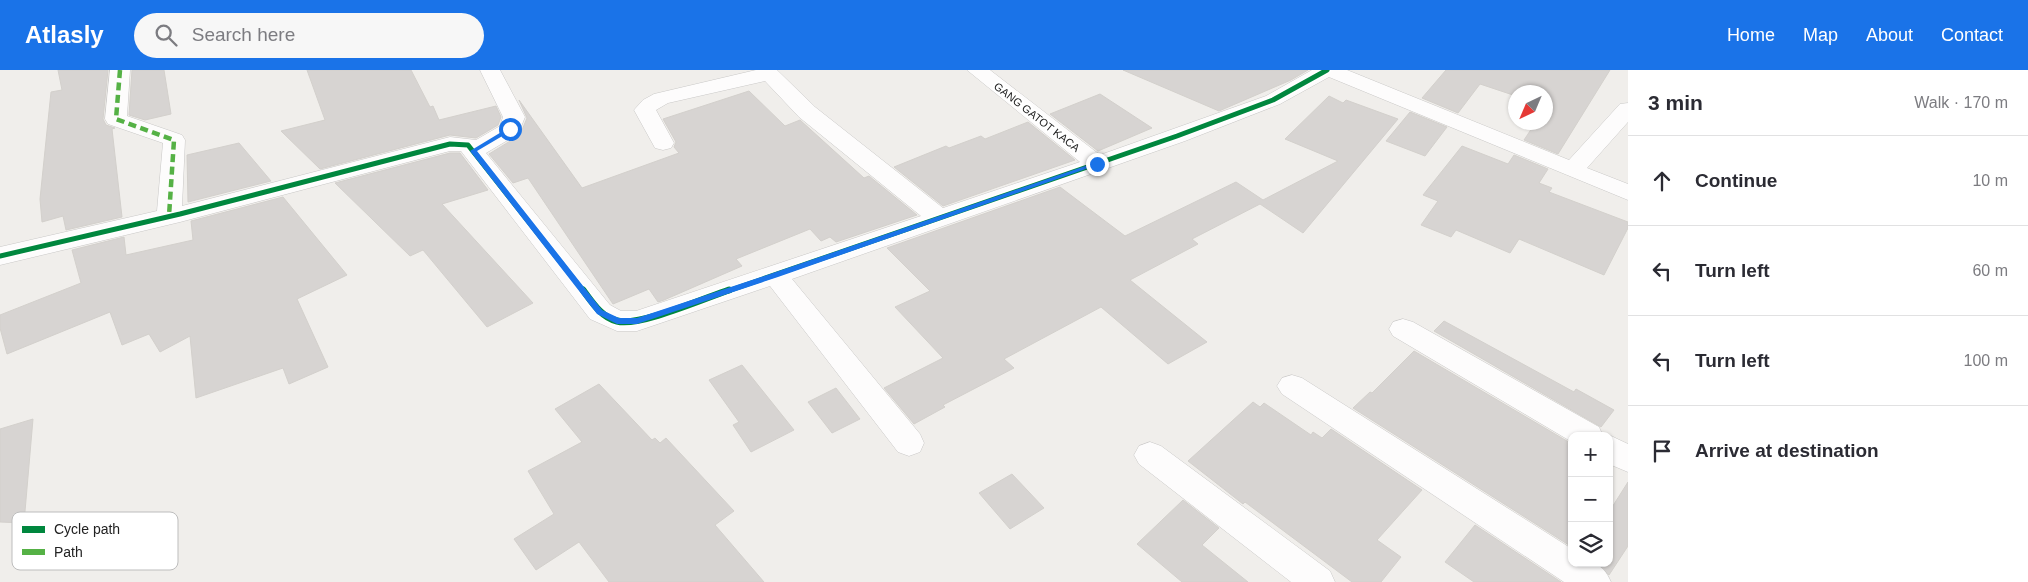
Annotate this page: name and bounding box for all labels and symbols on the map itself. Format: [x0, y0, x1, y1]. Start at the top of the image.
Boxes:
street label: GANG GATOT KACA [992, 80, 1083, 154]
north arrow [1508, 85, 1553, 130]
route start [499, 118, 522, 141]
route end [1086, 153, 1109, 176]
legend [12, 512, 178, 570]
text: Cycle path [54, 521, 120, 537]
text: Path [54, 544, 83, 560]

